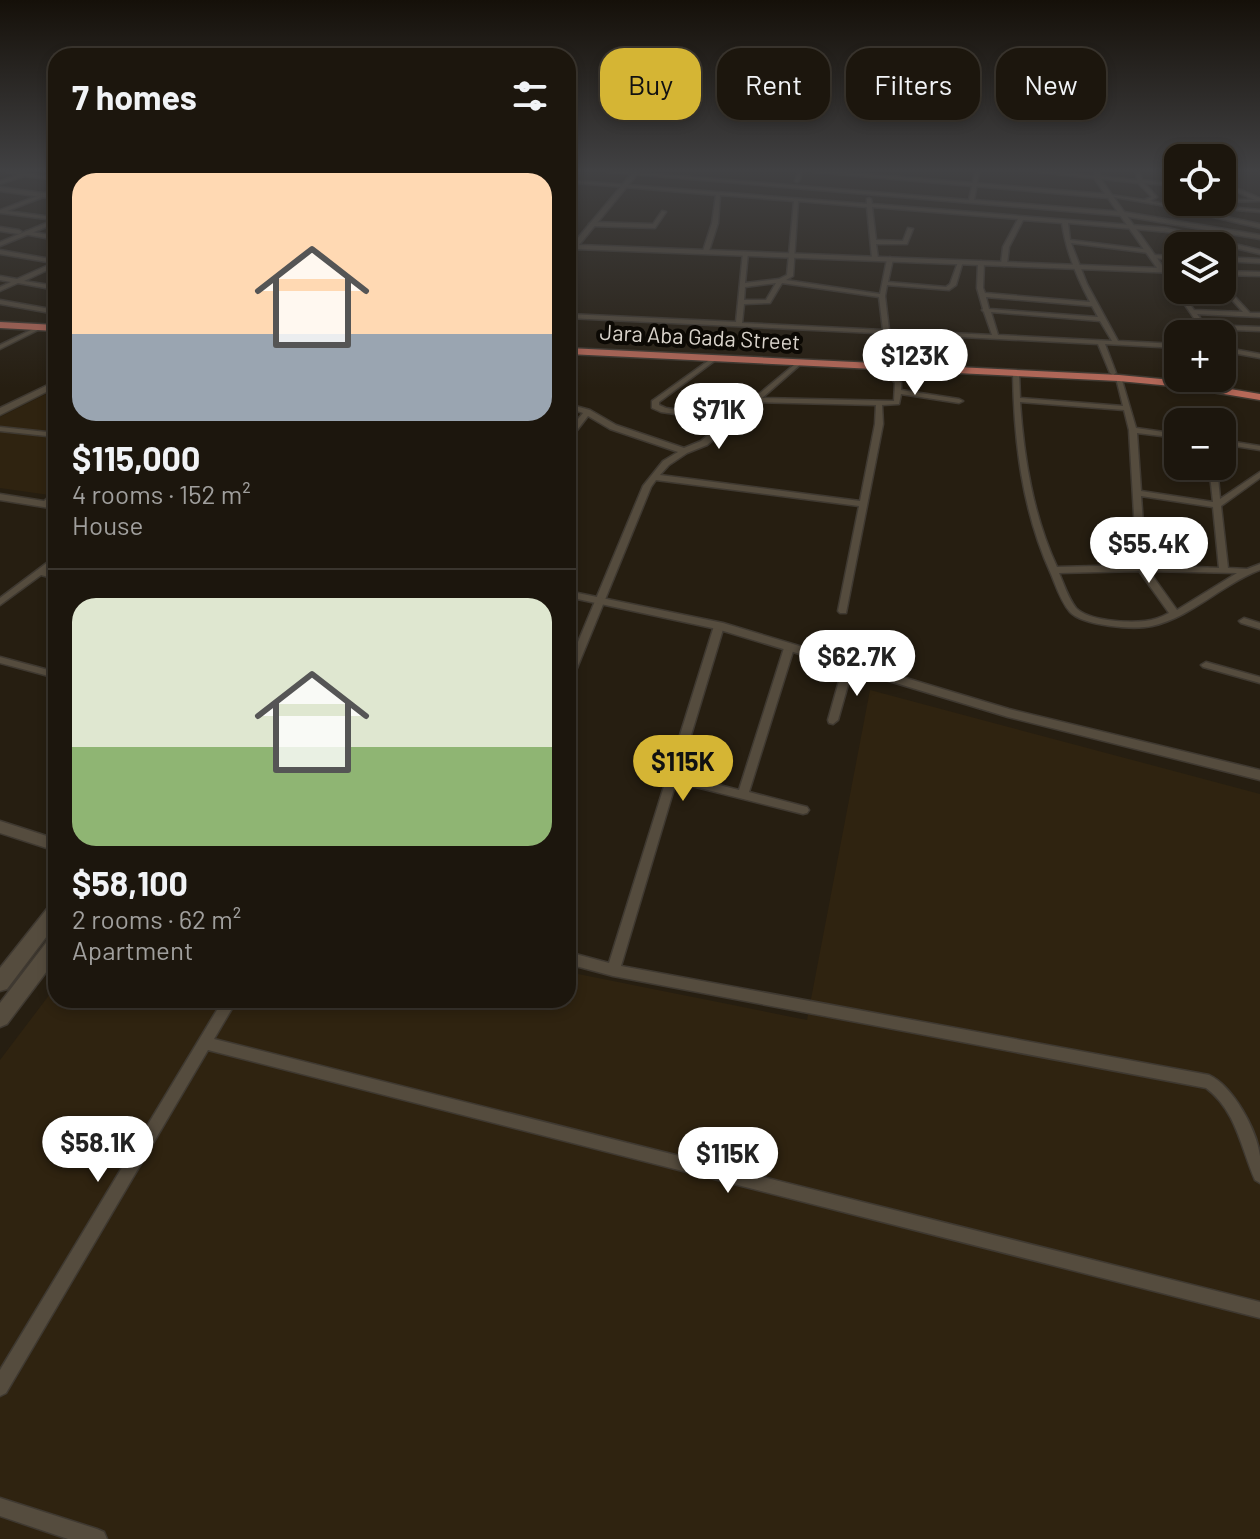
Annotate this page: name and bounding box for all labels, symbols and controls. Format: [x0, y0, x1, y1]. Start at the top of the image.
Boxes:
chip: Buy [600, 48, 701, 120]
chip: Rent [717, 48, 830, 120]
chip: Filters [846, 48, 980, 120]
chip: New [996, 48, 1106, 120]
icon: filters [508, 74, 552, 118]
text: 7 homes [72, 76, 197, 117]
map controls [1164, 144, 1236, 480]
button: locate [1164, 144, 1236, 216]
icon: home [240, 225, 384, 369]
button: layers [1164, 232, 1236, 304]
street label: Jara Aba Gada Street [599, 318, 801, 354]
button: + [1164, 320, 1236, 392]
pin: $123K [859, 329, 971, 397]
text: $123K [881, 339, 949, 370]
pin: $71K [672, 383, 766, 451]
text: $71K [692, 393, 746, 424]
button: − [1164, 408, 1236, 480]
text: $115,000 [72, 437, 200, 478]
text: 4 rooms · 152 m² [72, 478, 251, 509]
text: House [72, 509, 143, 540]
pin: $55.4K [1084, 517, 1214, 585]
text: $55.4K [1108, 527, 1190, 558]
pin: $62.7K [792, 630, 922, 698]
text: $62.7K [817, 640, 897, 671]
icon: home [240, 650, 384, 794]
pin: $115K [627, 735, 739, 803]
text: $115K [651, 745, 715, 776]
text: $58,100 [72, 862, 188, 903]
text: 2 rooms · 62 m² [72, 903, 241, 934]
text: Apartment [72, 934, 193, 965]
pin: $58.1K [33, 1116, 163, 1184]
text: $58.1K [60, 1126, 136, 1157]
pin: $115K [672, 1127, 784, 1195]
text: $115K [696, 1137, 760, 1168]

